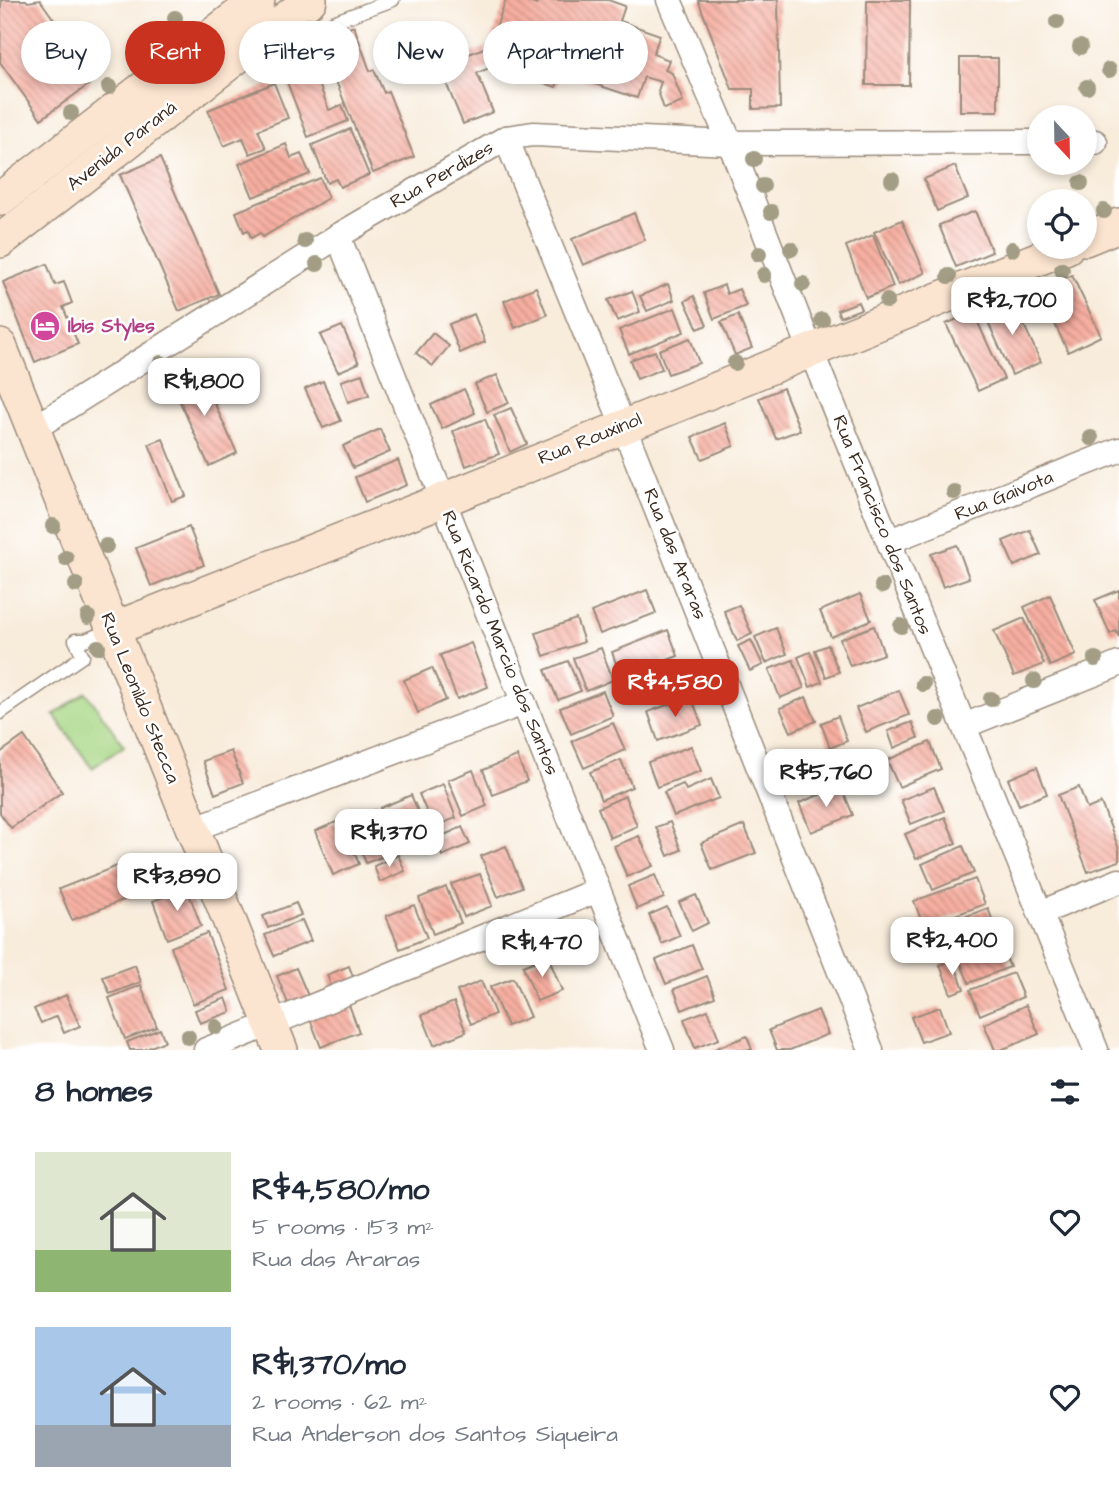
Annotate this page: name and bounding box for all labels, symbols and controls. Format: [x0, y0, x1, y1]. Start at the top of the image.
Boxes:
chip: Buy [21, 21, 111, 84]
chip: Rent [125, 21, 225, 84]
chip: Filters [239, 21, 359, 84]
chip: New [373, 21, 469, 84]
chip: Apartment [483, 21, 648, 84]
street label: Avenida Paraná [61, 94, 183, 198]
north arrow [1027, 105, 1097, 175]
map controls [1027, 105, 1097, 259]
street label: Rua Perdizes [385, 135, 499, 215]
button: locate [1027, 189, 1097, 259]
pin: R$2,700 [947, 278, 1077, 337]
text: R$2,700 [967, 284, 1057, 316]
hotel icon: Ibis Styles [28, 309, 62, 343]
place label: Ibis Styles [68, 313, 155, 341]
pin: R$1,800 [139, 358, 269, 418]
text: R$1,800 [164, 365, 244, 397]
street label: Rua Rouxinol [534, 406, 646, 472]
street label: Rua Francisco dos Santos [825, 411, 939, 639]
street label: Rua Gaivota [951, 464, 1058, 528]
street label: Rua das Araras [636, 484, 714, 624]
street label: Rua Ricardo Marcio dos Santos [434, 507, 566, 779]
street label: Rua Leonildo Stecca [93, 609, 187, 788]
pin: R$4,580 [610, 660, 740, 719]
text: R$4,580 [628, 666, 722, 698]
pin: R$5,760 [761, 750, 891, 809]
text: R$5,760 [780, 756, 872, 788]
pin: R$1,370 [324, 810, 454, 869]
text: R$1,370 [351, 816, 427, 848]
pin: R$3,890 [112, 853, 242, 913]
text: R$3,890 [133, 860, 221, 892]
pin: R$2,400 [887, 918, 1017, 977]
pin: R$1,470 [477, 920, 607, 979]
text: R$2,400 [906, 924, 998, 956]
text: R$1,470 [502, 926, 582, 958]
text: 8 homes [35, 1071, 153, 1113]
icon: filters [1046, 1073, 1084, 1111]
text: R$4,580/mo [252, 1169, 429, 1211]
icon: home [91, 1180, 175, 1264]
icon: heart [1046, 1203, 1084, 1241]
text: 5 rooms · 153 m² [252, 1211, 434, 1243]
text: Rua das Araras [252, 1243, 420, 1275]
text: R$1,370/mo [252, 1344, 406, 1386]
icon: home [91, 1355, 175, 1439]
icon: heart [1046, 1378, 1084, 1416]
text: 2 rooms · 62 m² [252, 1386, 427, 1418]
text: Rua Anderson dos Santos Siqueira [252, 1418, 618, 1450]

